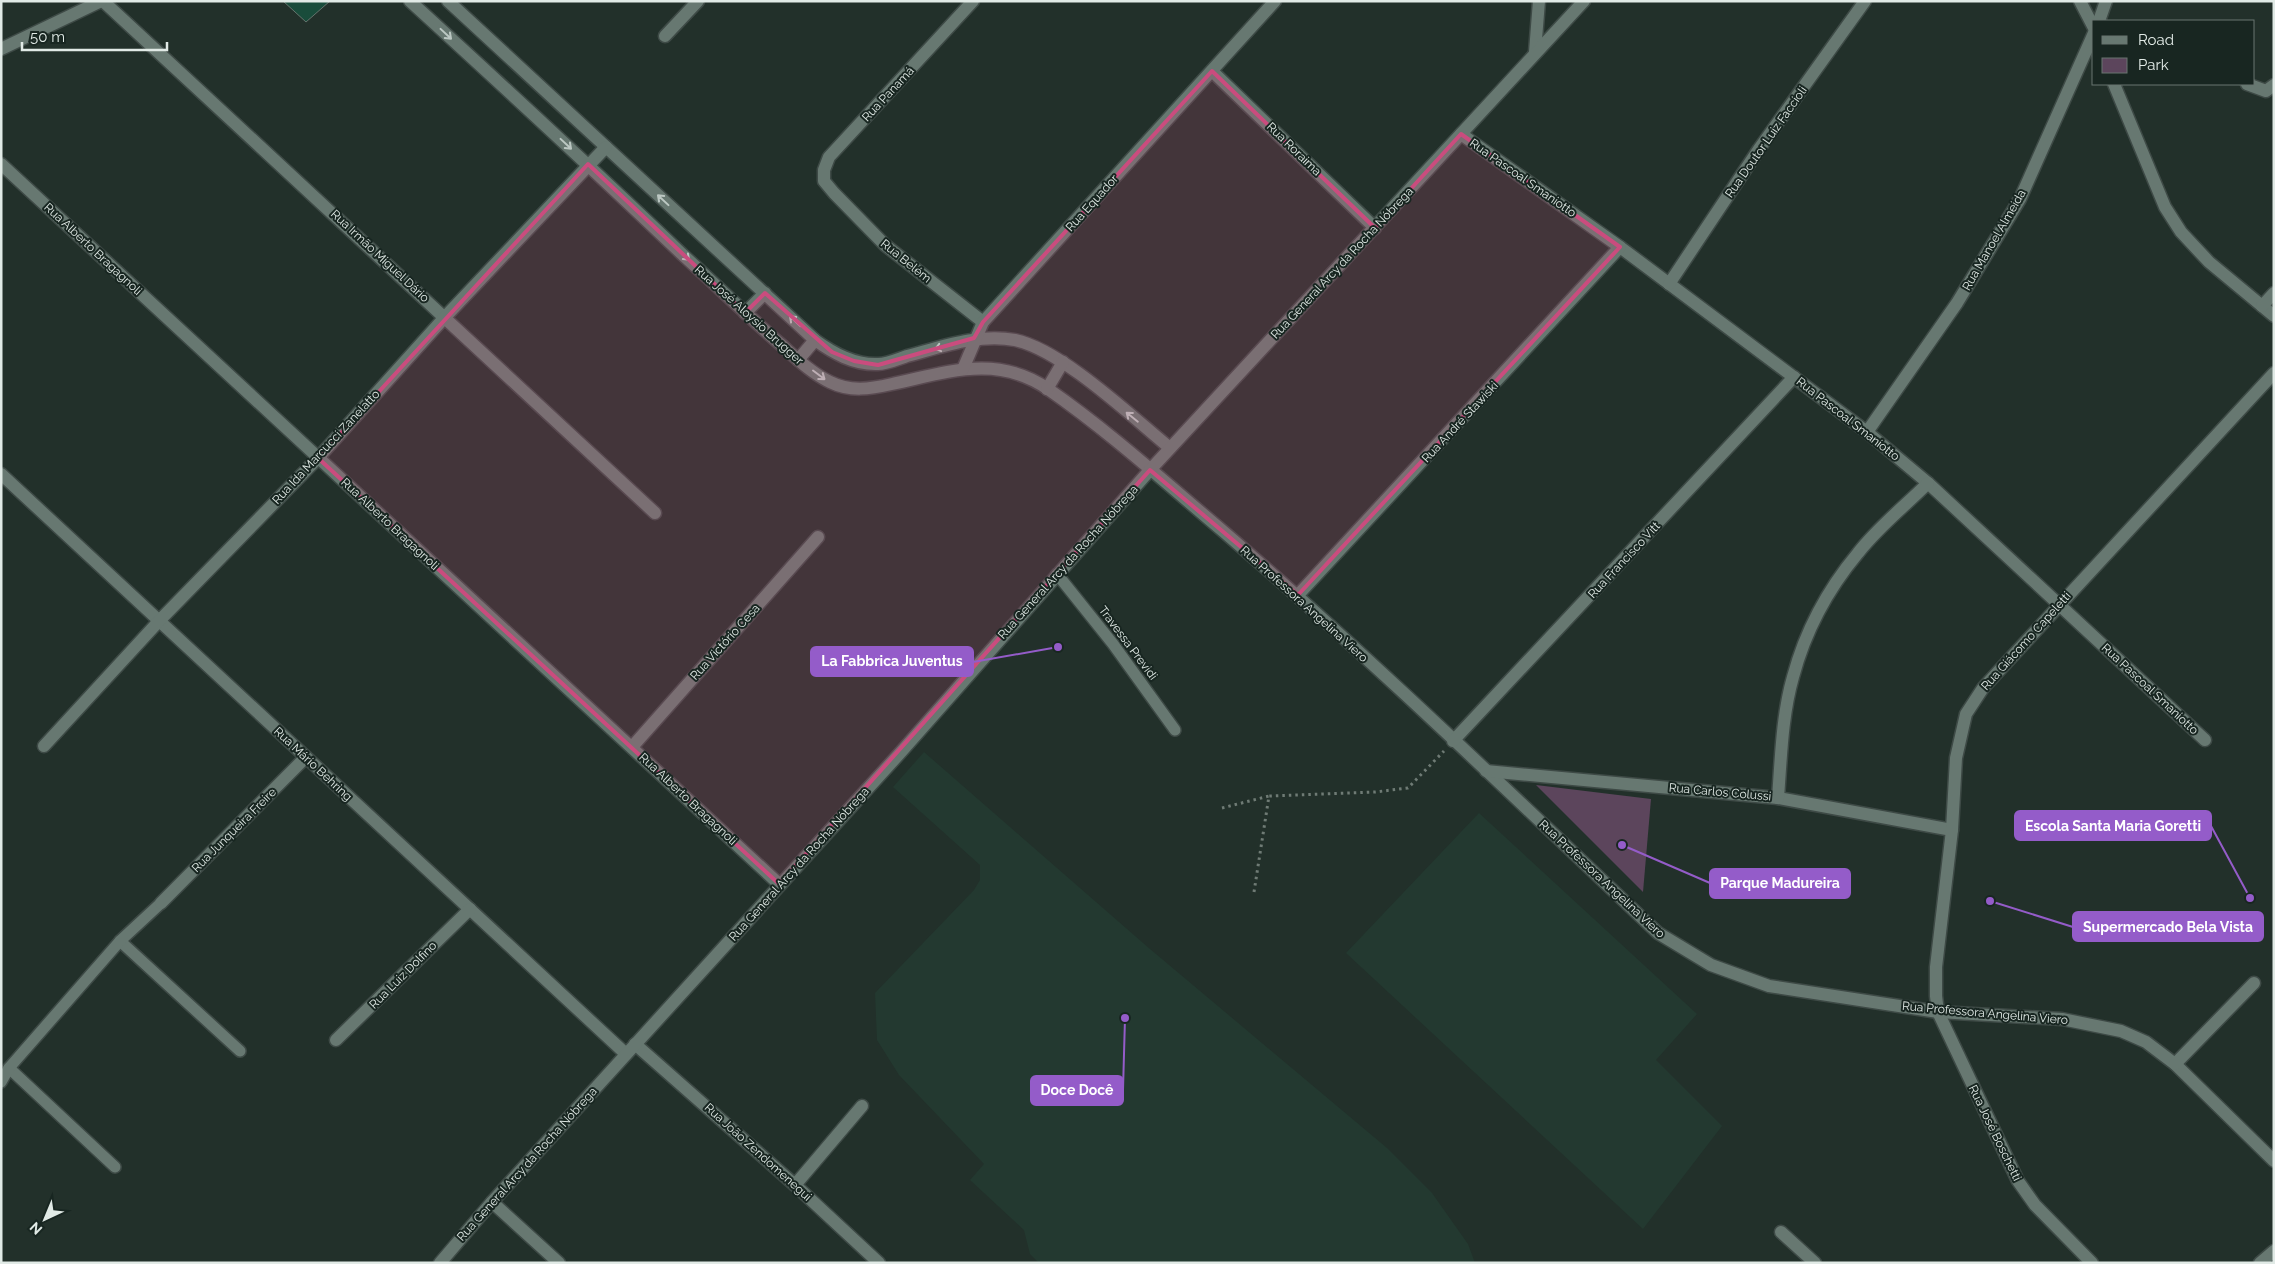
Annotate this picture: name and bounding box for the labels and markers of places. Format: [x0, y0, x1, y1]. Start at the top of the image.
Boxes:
callout: La Fabbrica Juventus [811, 647, 973, 676]
callout: Escola Santa Maria Goretti [2015, 811, 2211, 840]
callout: Parque Madureira [1710, 869, 1850, 898]
callout: Supermercado Bela Vista [2073, 912, 2263, 941]
callout: Doce Docê [1031, 1076, 1123, 1105]

